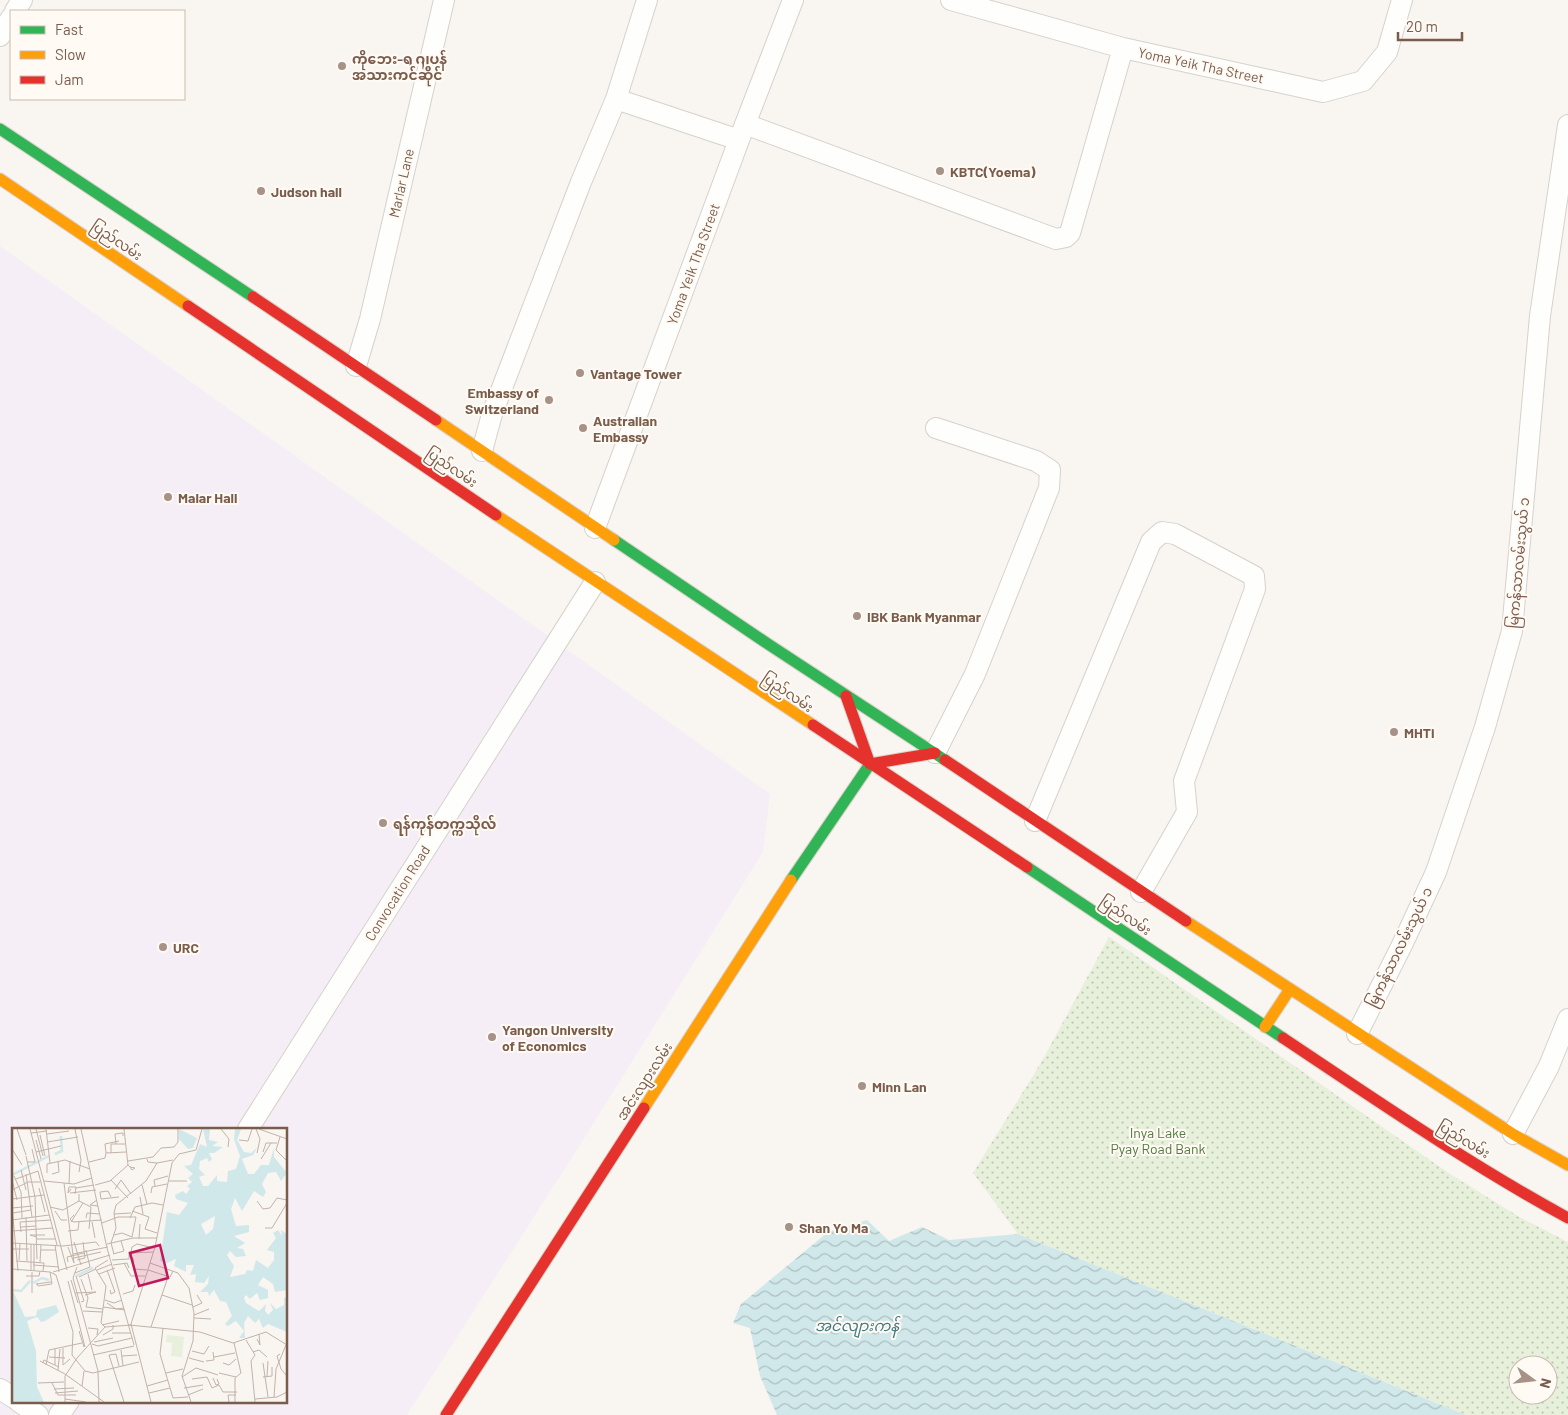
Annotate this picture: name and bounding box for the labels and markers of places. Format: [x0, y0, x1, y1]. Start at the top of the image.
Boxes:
place label: ကိုဘေး-ရ ဂျပန် အသားကင်ဆိုင် [352, 49, 447, 87]
marker: ကိုဘေး-ရ ဂျပန် အသားကင်ဆိုင် [336, 60, 348, 72]
place label: KBTC(Yoema) [950, 163, 1035, 180]
marker: KBTC(Yoema) [934, 165, 946, 177]
place label: Judson hall [271, 183, 342, 200]
marker: Judson hall [255, 185, 267, 197]
place label: Vantage Tower [590, 365, 682, 382]
marker: Vantage Tower [574, 367, 586, 379]
place label: Embassy of Switzerland [465, 384, 539, 417]
marker: Embassy of Switzerland [543, 394, 555, 406]
place label: Australian Embassy [593, 412, 657, 445]
marker: Australian Embassy [577, 422, 589, 434]
place label: Malar Hall [178, 489, 237, 506]
marker: Malar Hall [162, 491, 174, 503]
place label: IBK Bank Myanmar [867, 608, 982, 625]
marker: IBK Bank Myanmar [851, 610, 863, 622]
place label: MHTi [1404, 724, 1434, 741]
marker: MHTi [1388, 726, 1400, 738]
place label: ရန်ကုန်တက္ကသိုလ် [393, 814, 496, 836]
marker: ရန်ကုန်တက္ကသိုလ် [377, 817, 389, 829]
place label: URC [173, 939, 199, 956]
marker: URC [157, 941, 169, 953]
place label: Yangon University of Economics [502, 1021, 614, 1054]
marker: Yangon University of Economics [486, 1031, 498, 1043]
place label: Minn Lan [872, 1078, 927, 1095]
marker: Minn Lan [856, 1080, 868, 1092]
place label: Shan Yo Ma [799, 1219, 868, 1236]
marker: Shan Yo Ma [783, 1221, 795, 1233]

